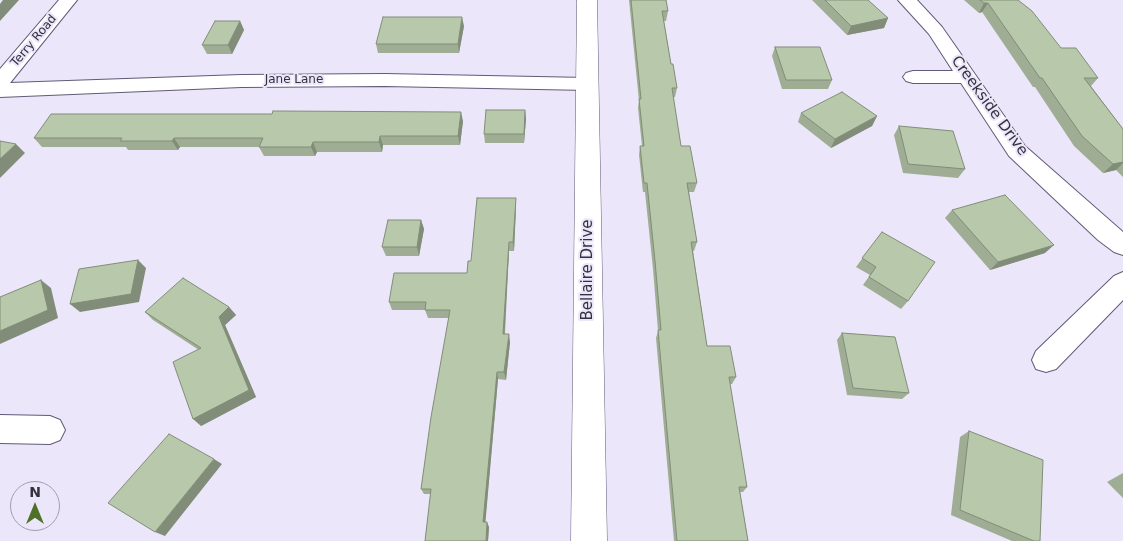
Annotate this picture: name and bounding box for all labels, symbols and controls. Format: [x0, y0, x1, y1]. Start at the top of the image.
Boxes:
street label: Terry Road [8, 12, 60, 70]
street label: Creekside Drive [947, 53, 1031, 159]
street label: Jane Lane [265, 73, 323, 87]
street label: Bellaire Drive [579, 219, 597, 321]
north arrow [10, 481, 60, 531]
text: N [29, 484, 41, 500]

